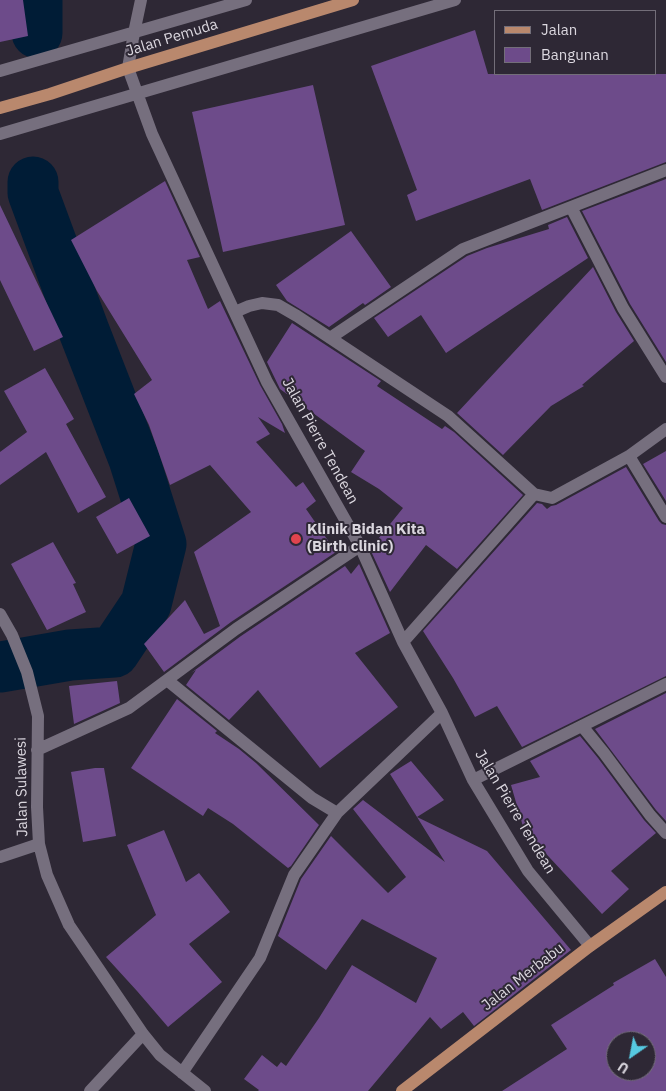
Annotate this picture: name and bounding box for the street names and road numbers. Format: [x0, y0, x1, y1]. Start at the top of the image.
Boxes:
street label: Jalan Pemuda [124, 15, 220, 61]
street label: Jalan Pierre Tendean [278, 375, 362, 507]
street label: Jalan Sulawesi [12, 737, 32, 837]
street label: Jalan Pierre Tendean [471, 747, 559, 877]
street label: Jalan Merbabu [478, 939, 568, 1015]

